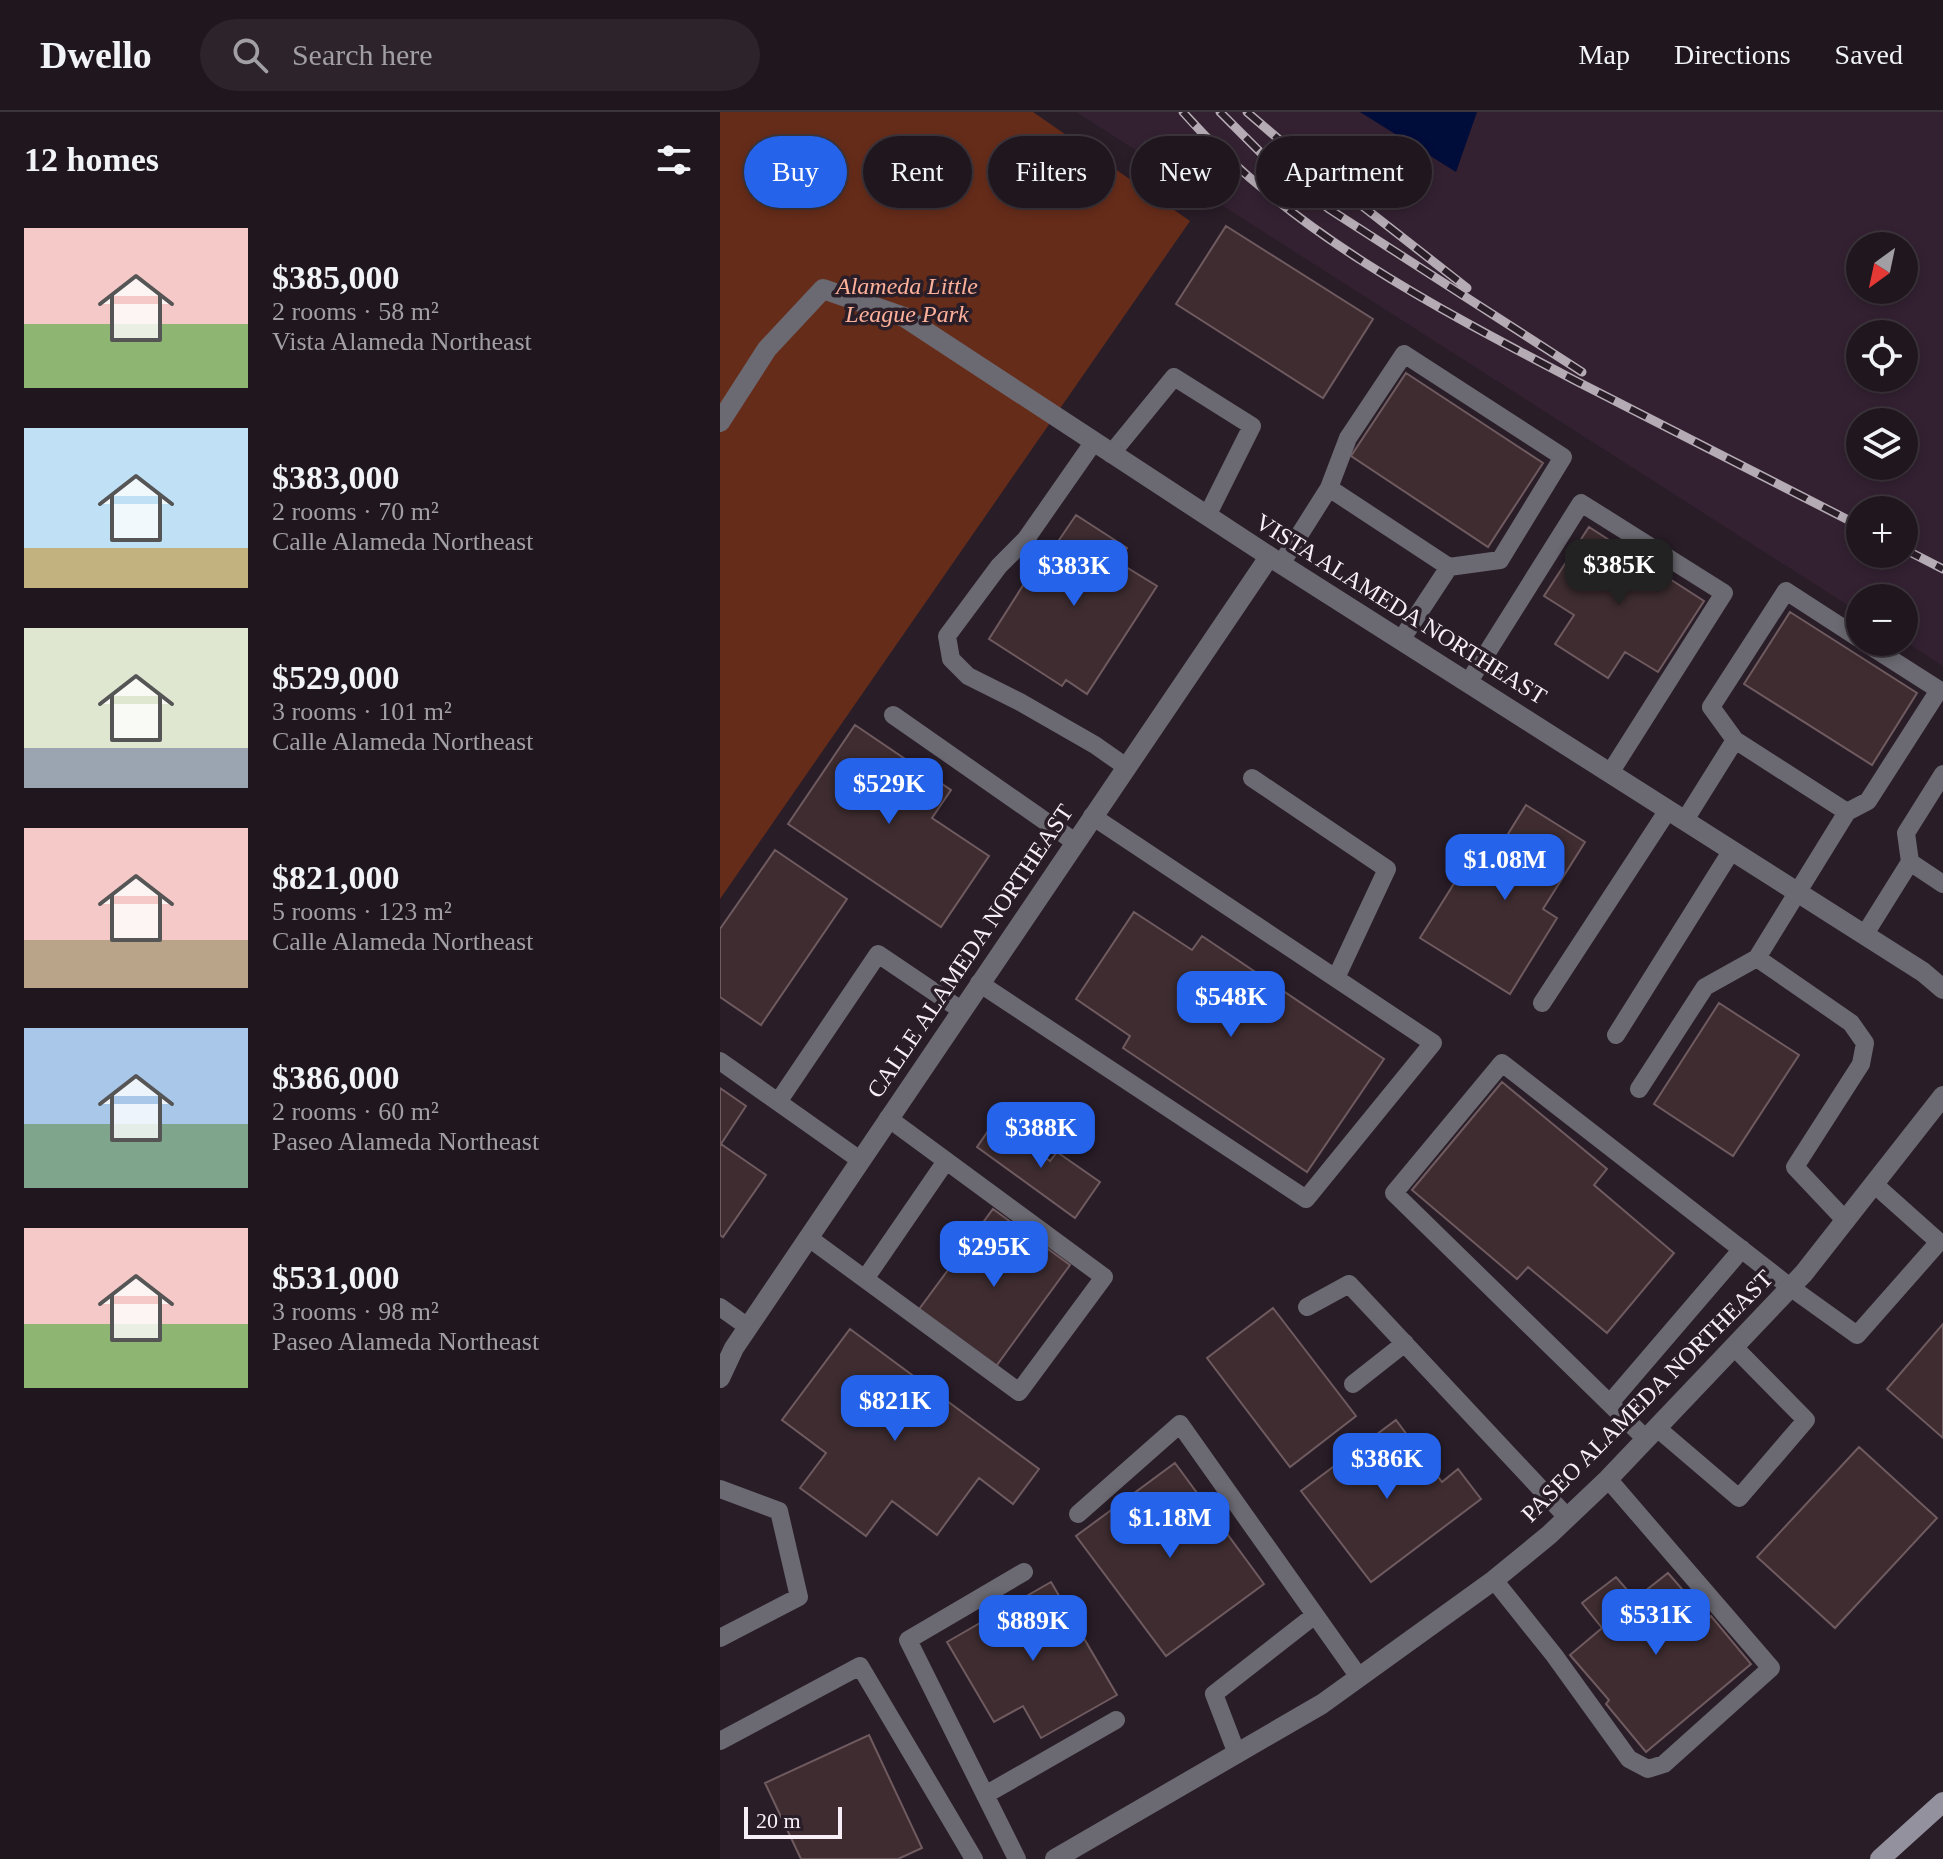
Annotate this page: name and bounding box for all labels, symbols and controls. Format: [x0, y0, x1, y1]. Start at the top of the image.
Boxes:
search box [200, 19, 760, 91]
icon: search [228, 33, 272, 77]
text: Dwello [40, 34, 152, 76]
text: Search here [292, 38, 433, 71]
text: Map [1579, 39, 1630, 70]
text: Directions [1674, 39, 1791, 70]
text: Saved [1835, 39, 1903, 70]
chip: Buy [744, 136, 847, 208]
chip: Rent [863, 136, 972, 208]
chip: Filters [988, 136, 1115, 208]
chip: New [1131, 136, 1240, 208]
chip: Apartment [1256, 136, 1432, 208]
icon: filters [652, 138, 696, 182]
text: 12 homes [24, 141, 159, 178]
north arrow [1846, 232, 1918, 304]
map controls [1846, 232, 1918, 656]
text: $385,000 [272, 259, 400, 296]
icon: home [88, 260, 184, 356]
park label: Alameda Little League Park [834, 273, 978, 327]
text: 2 rooms · 58 m² [272, 297, 439, 326]
button: locate [1846, 320, 1918, 392]
text: Vista Alameda Northeast [272, 327, 532, 356]
button: layers [1846, 408, 1918, 480]
text: $383,000 [272, 459, 400, 496]
icon: home [88, 460, 184, 556]
button: + [1846, 496, 1918, 568]
text: 2 rooms · 70 m² [272, 497, 439, 526]
street label: VISTA ALAMEDA NORTHEAST [1251, 508, 1551, 710]
text: Calle Alameda Northeast [272, 527, 533, 556]
pin: $385K [1563, 539, 1675, 607]
pin: $383K [1018, 540, 1130, 608]
text: $385K [1583, 550, 1655, 579]
text: $383K [1038, 551, 1110, 580]
button: − [1846, 584, 1918, 656]
text: $529,000 [272, 659, 400, 696]
icon: home [88, 660, 184, 756]
text: 3 rooms · 101 m² [272, 697, 452, 726]
text: Calle Alameda Northeast [272, 727, 533, 756]
pin: $529K [833, 758, 945, 826]
text: $529K [853, 769, 925, 798]
street label: CALLE ALAMEDA NORTHEAST [862, 799, 1078, 1102]
pin: $1.08M [1440, 834, 1570, 902]
text: $1.08M [1463, 845, 1547, 874]
text: $821,000 [272, 859, 400, 896]
icon: home [88, 860, 184, 956]
text: 5 rooms · 123 m² [272, 897, 452, 926]
text: Calle Alameda Northeast [272, 927, 533, 956]
pin: $548K [1175, 971, 1287, 1039]
text: $548K [1195, 982, 1267, 1011]
text: $386,000 [272, 1059, 400, 1096]
icon: home [88, 1060, 184, 1156]
text: 2 rooms · 60 m² [272, 1097, 439, 1126]
pin: $388K [985, 1102, 1097, 1170]
text: $388K [1005, 1113, 1077, 1142]
text: Paseo Alameda Northeast [272, 1127, 539, 1156]
pin: $295K [938, 1221, 1050, 1289]
text: $295K [958, 1232, 1030, 1261]
text: $531,000 [272, 1259, 400, 1296]
icon: home [88, 1260, 184, 1356]
street label: PASEO ALAMEDA NORTHEAST [1516, 1265, 1778, 1527]
text: 3 rooms · 98 m² [272, 1297, 439, 1326]
text: Paseo Alameda Northeast [272, 1327, 539, 1356]
pin: $821K [839, 1375, 951, 1443]
text: $821K [859, 1386, 931, 1415]
pin: $386K [1331, 1433, 1443, 1501]
text: $386K [1351, 1444, 1423, 1473]
pin: $1.18M [1105, 1492, 1235, 1560]
text: $1.18M [1128, 1503, 1212, 1532]
pin: $531K [1600, 1589, 1712, 1657]
pin: $889K [977, 1595, 1089, 1663]
text: $531K [1620, 1600, 1692, 1629]
text: $889K [997, 1606, 1069, 1635]
scale bar [744, 1803, 842, 1839]
text: 20 m [756, 1808, 801, 1833]

